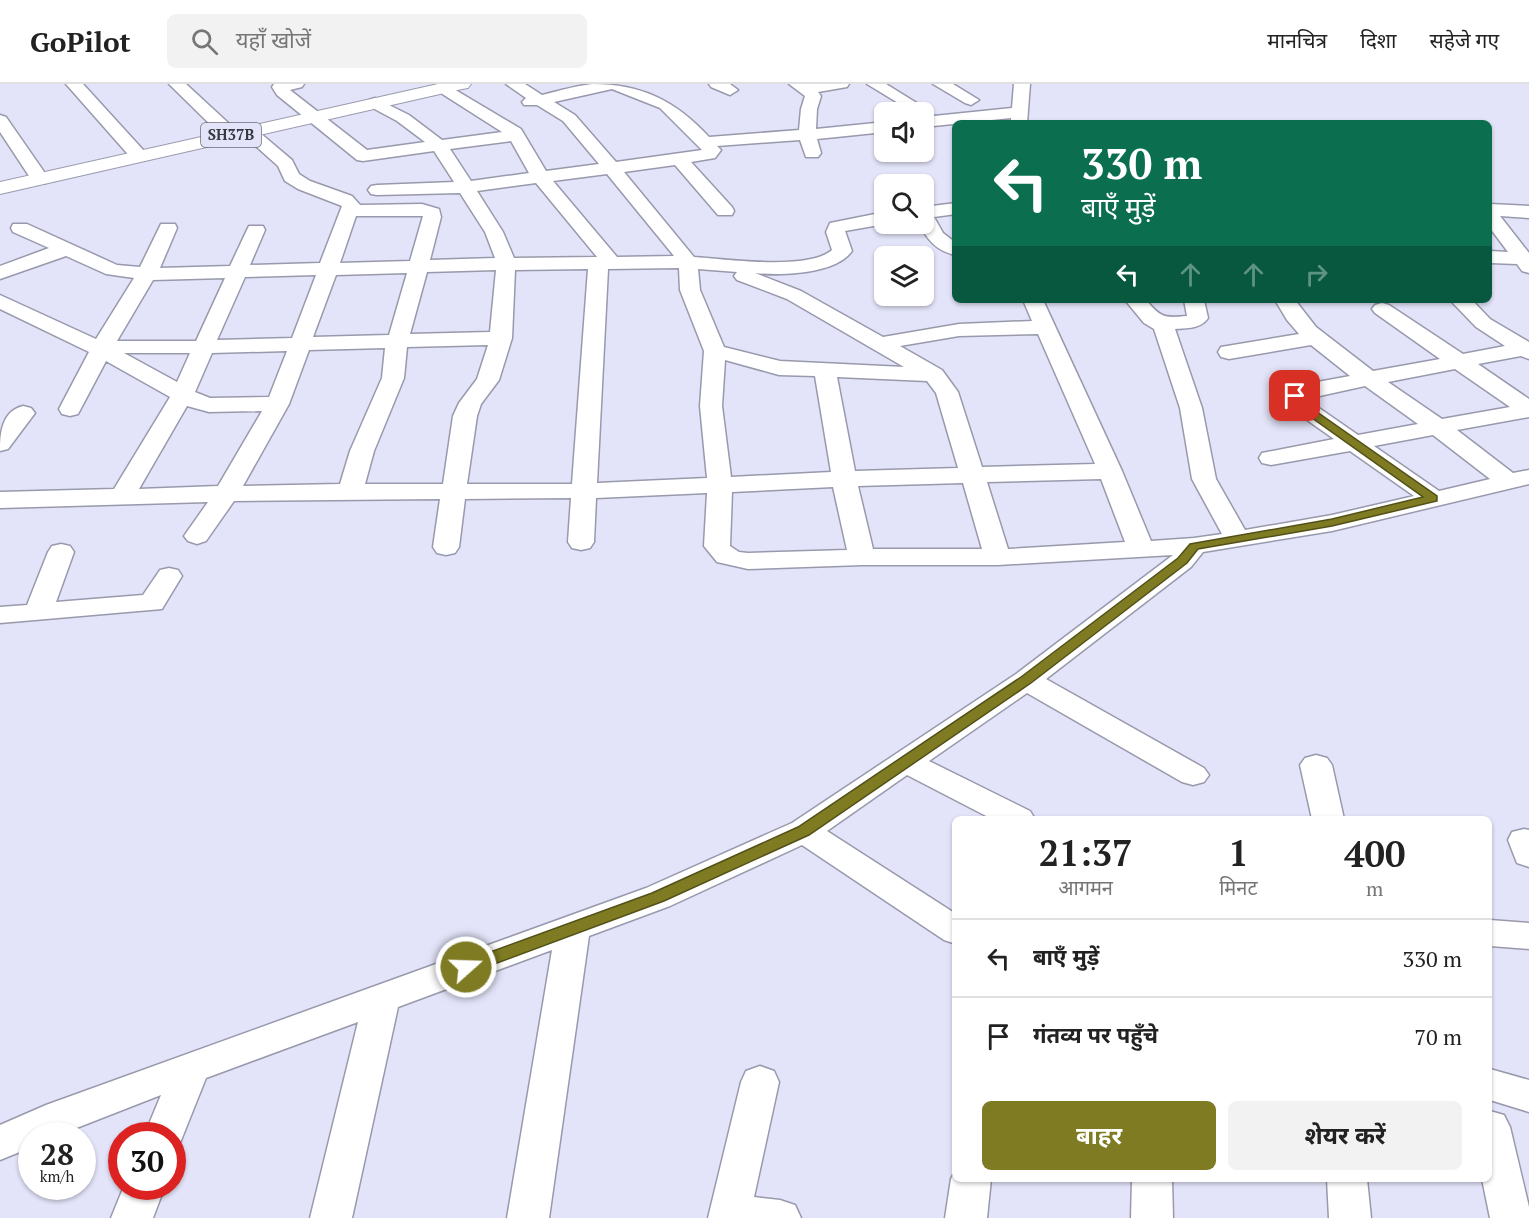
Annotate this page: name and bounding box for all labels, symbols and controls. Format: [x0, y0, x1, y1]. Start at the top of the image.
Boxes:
search box [167, 14, 587, 68]
text: GoPilot [30, 23, 131, 60]
icon: search [188, 25, 221, 58]
text: यहाँ खोजें [236, 25, 311, 54]
text: मानचित्र [1267, 26, 1327, 54]
text: दिशा [1360, 26, 1397, 54]
text: सहेजे गए [1430, 26, 1499, 54]
map controls [874, 102, 934, 306]
button: sound [874, 102, 934, 162]
road number: SH37B [201, 123, 261, 147]
text: 330 m [1081, 135, 1202, 191]
icon: left [982, 144, 1060, 222]
button: search [874, 174, 934, 234]
text: बाएँ मुड़ें [1081, 189, 1156, 225]
button: layers [874, 246, 934, 306]
icon: left [1111, 258, 1144, 291]
icon: ahead [1174, 258, 1207, 291]
icon: ahead [1237, 258, 1270, 291]
icon: right [1300, 258, 1333, 291]
pin [1269, 370, 1320, 421]
icon: arrive [1278, 379, 1311, 412]
text: 21:37 [1039, 829, 1132, 876]
text: 1 [1228, 829, 1248, 876]
text: 400 [1344, 830, 1405, 877]
text: आगमन [1058, 874, 1113, 901]
text: मिनट [1219, 874, 1257, 901]
text: m [1366, 875, 1383, 902]
position arrow [434, 935, 498, 999]
icon: left [982, 942, 1015, 975]
text: बाएँ मुड़ें [1033, 942, 1099, 971]
text: 330 m [1402, 944, 1462, 973]
icon: arrive [982, 1020, 1015, 1053]
text: गंतव्य पर पहुँचे [1033, 1020, 1158, 1049]
text: 70 m [1414, 1022, 1462, 1051]
button: बाहर [982, 1101, 1216, 1170]
button: शेयर करें [1228, 1101, 1462, 1170]
speed limit sign: 30 [108, 1122, 186, 1200]
text: 28 [40, 1134, 74, 1174]
text: km/h [40, 1166, 74, 1186]

